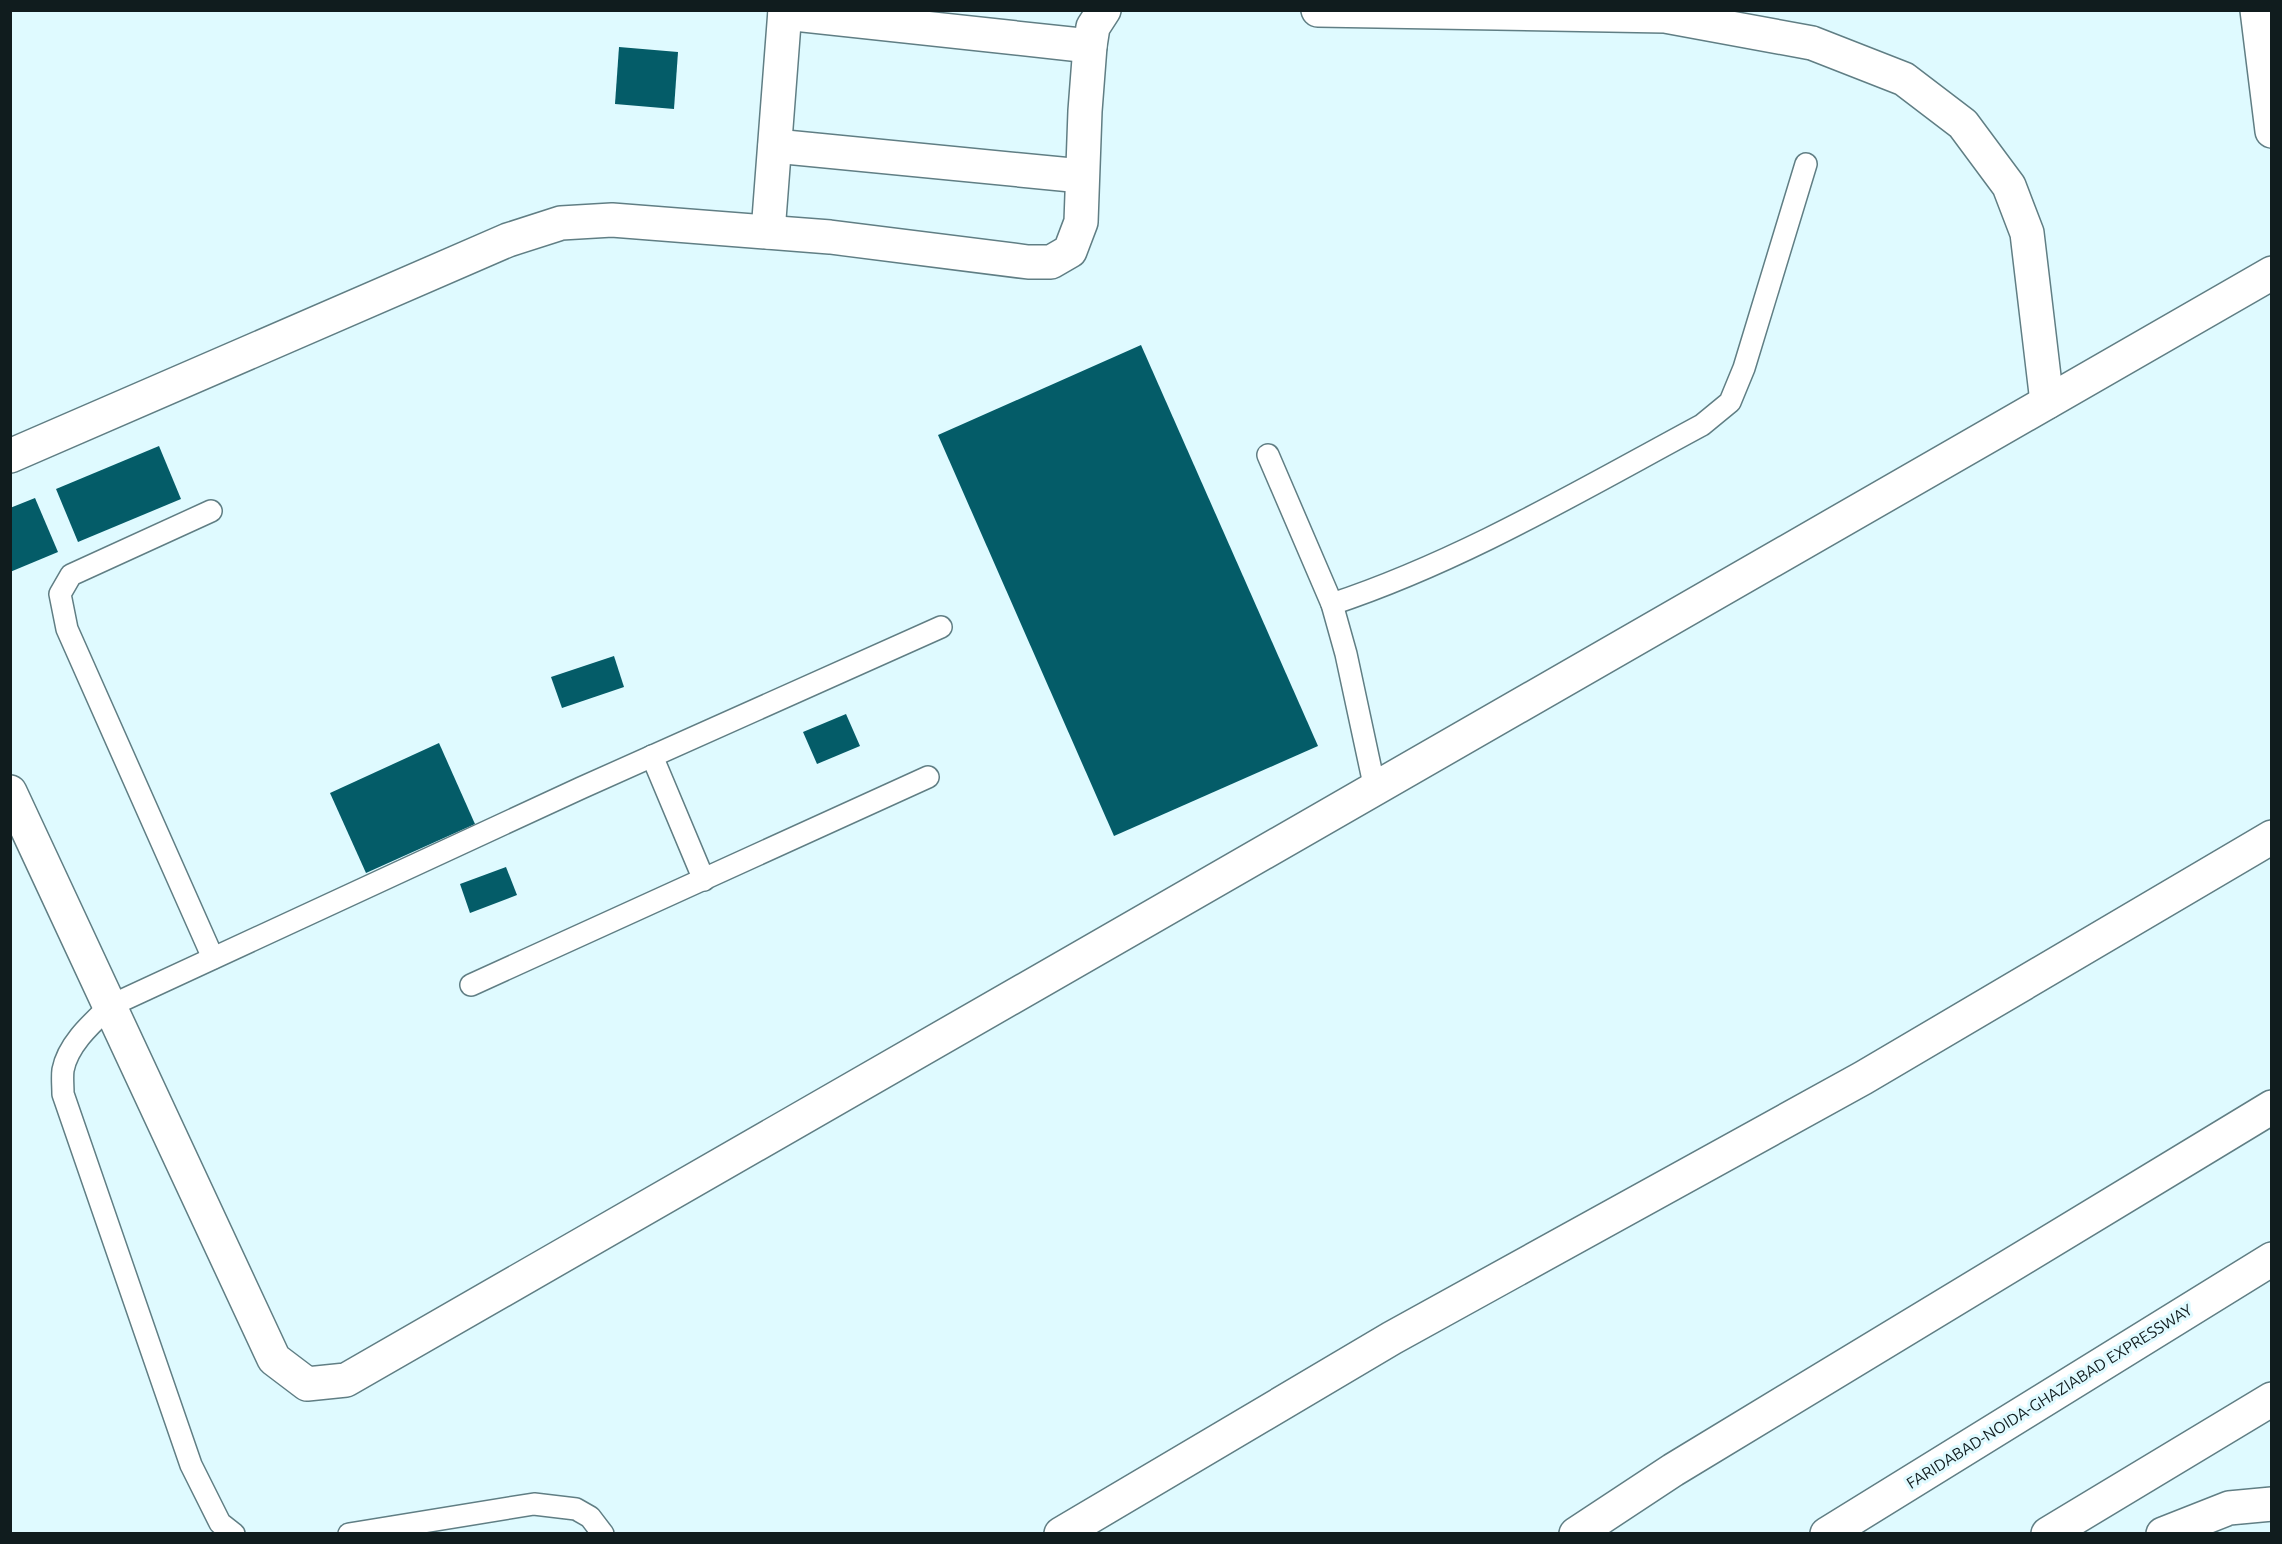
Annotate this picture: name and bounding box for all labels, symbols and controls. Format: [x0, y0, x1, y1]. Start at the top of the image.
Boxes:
street label: FARIDABAD-NOIDA-GHAZIABAD EXPRESSWAY [1903, 1300, 2196, 1492]

